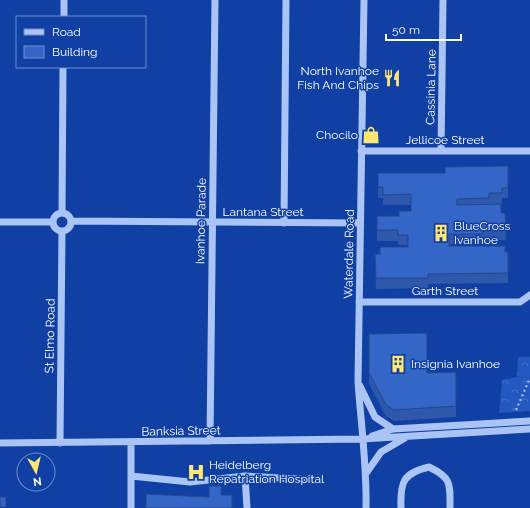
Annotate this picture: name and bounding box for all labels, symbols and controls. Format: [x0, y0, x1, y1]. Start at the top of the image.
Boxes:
legend [16, 16, 146, 68]
scale bar [386, 16, 461, 42]
text: 50 m [392, 23, 420, 37]
text: Road [52, 25, 81, 39]
text: Building [52, 45, 98, 59]
street label: Cassinia Lane [423, 49, 439, 125]
place label: North Ivanhoe Fish And Chips [297, 64, 379, 92]
restaurant icon: North Ivanhoe Fish And Chips [382, 68, 402, 88]
shop icon: Chocilo [361, 125, 381, 145]
place label: Chocilo [316, 128, 358, 142]
street label: Jellicoe Street [406, 133, 484, 147]
street label: Ivanhoe Parade [193, 178, 209, 264]
street label: Lantana Street [223, 205, 303, 219]
street label: Waterdale Road [341, 209, 357, 299]
place label: BlueCross Ivanhoe [454, 219, 511, 247]
building icon: BlueCross Ivanhoe [431, 223, 451, 243]
street label: Garth Street [412, 284, 478, 298]
street label: St Elmo Road [42, 298, 58, 374]
building icon: Insignia Ivanhoe [388, 354, 408, 374]
place label: Insignia Ivanhoe [411, 357, 500, 371]
street label: Banksia Street [141, 423, 221, 439]
north arrow [16, 452, 56, 492]
place label: Heidelberg Repatriation Hospital [209, 458, 325, 486]
hospital icon: Heidelberg Repatriation Hospital [186, 462, 206, 482]
text: N [32, 474, 42, 488]

